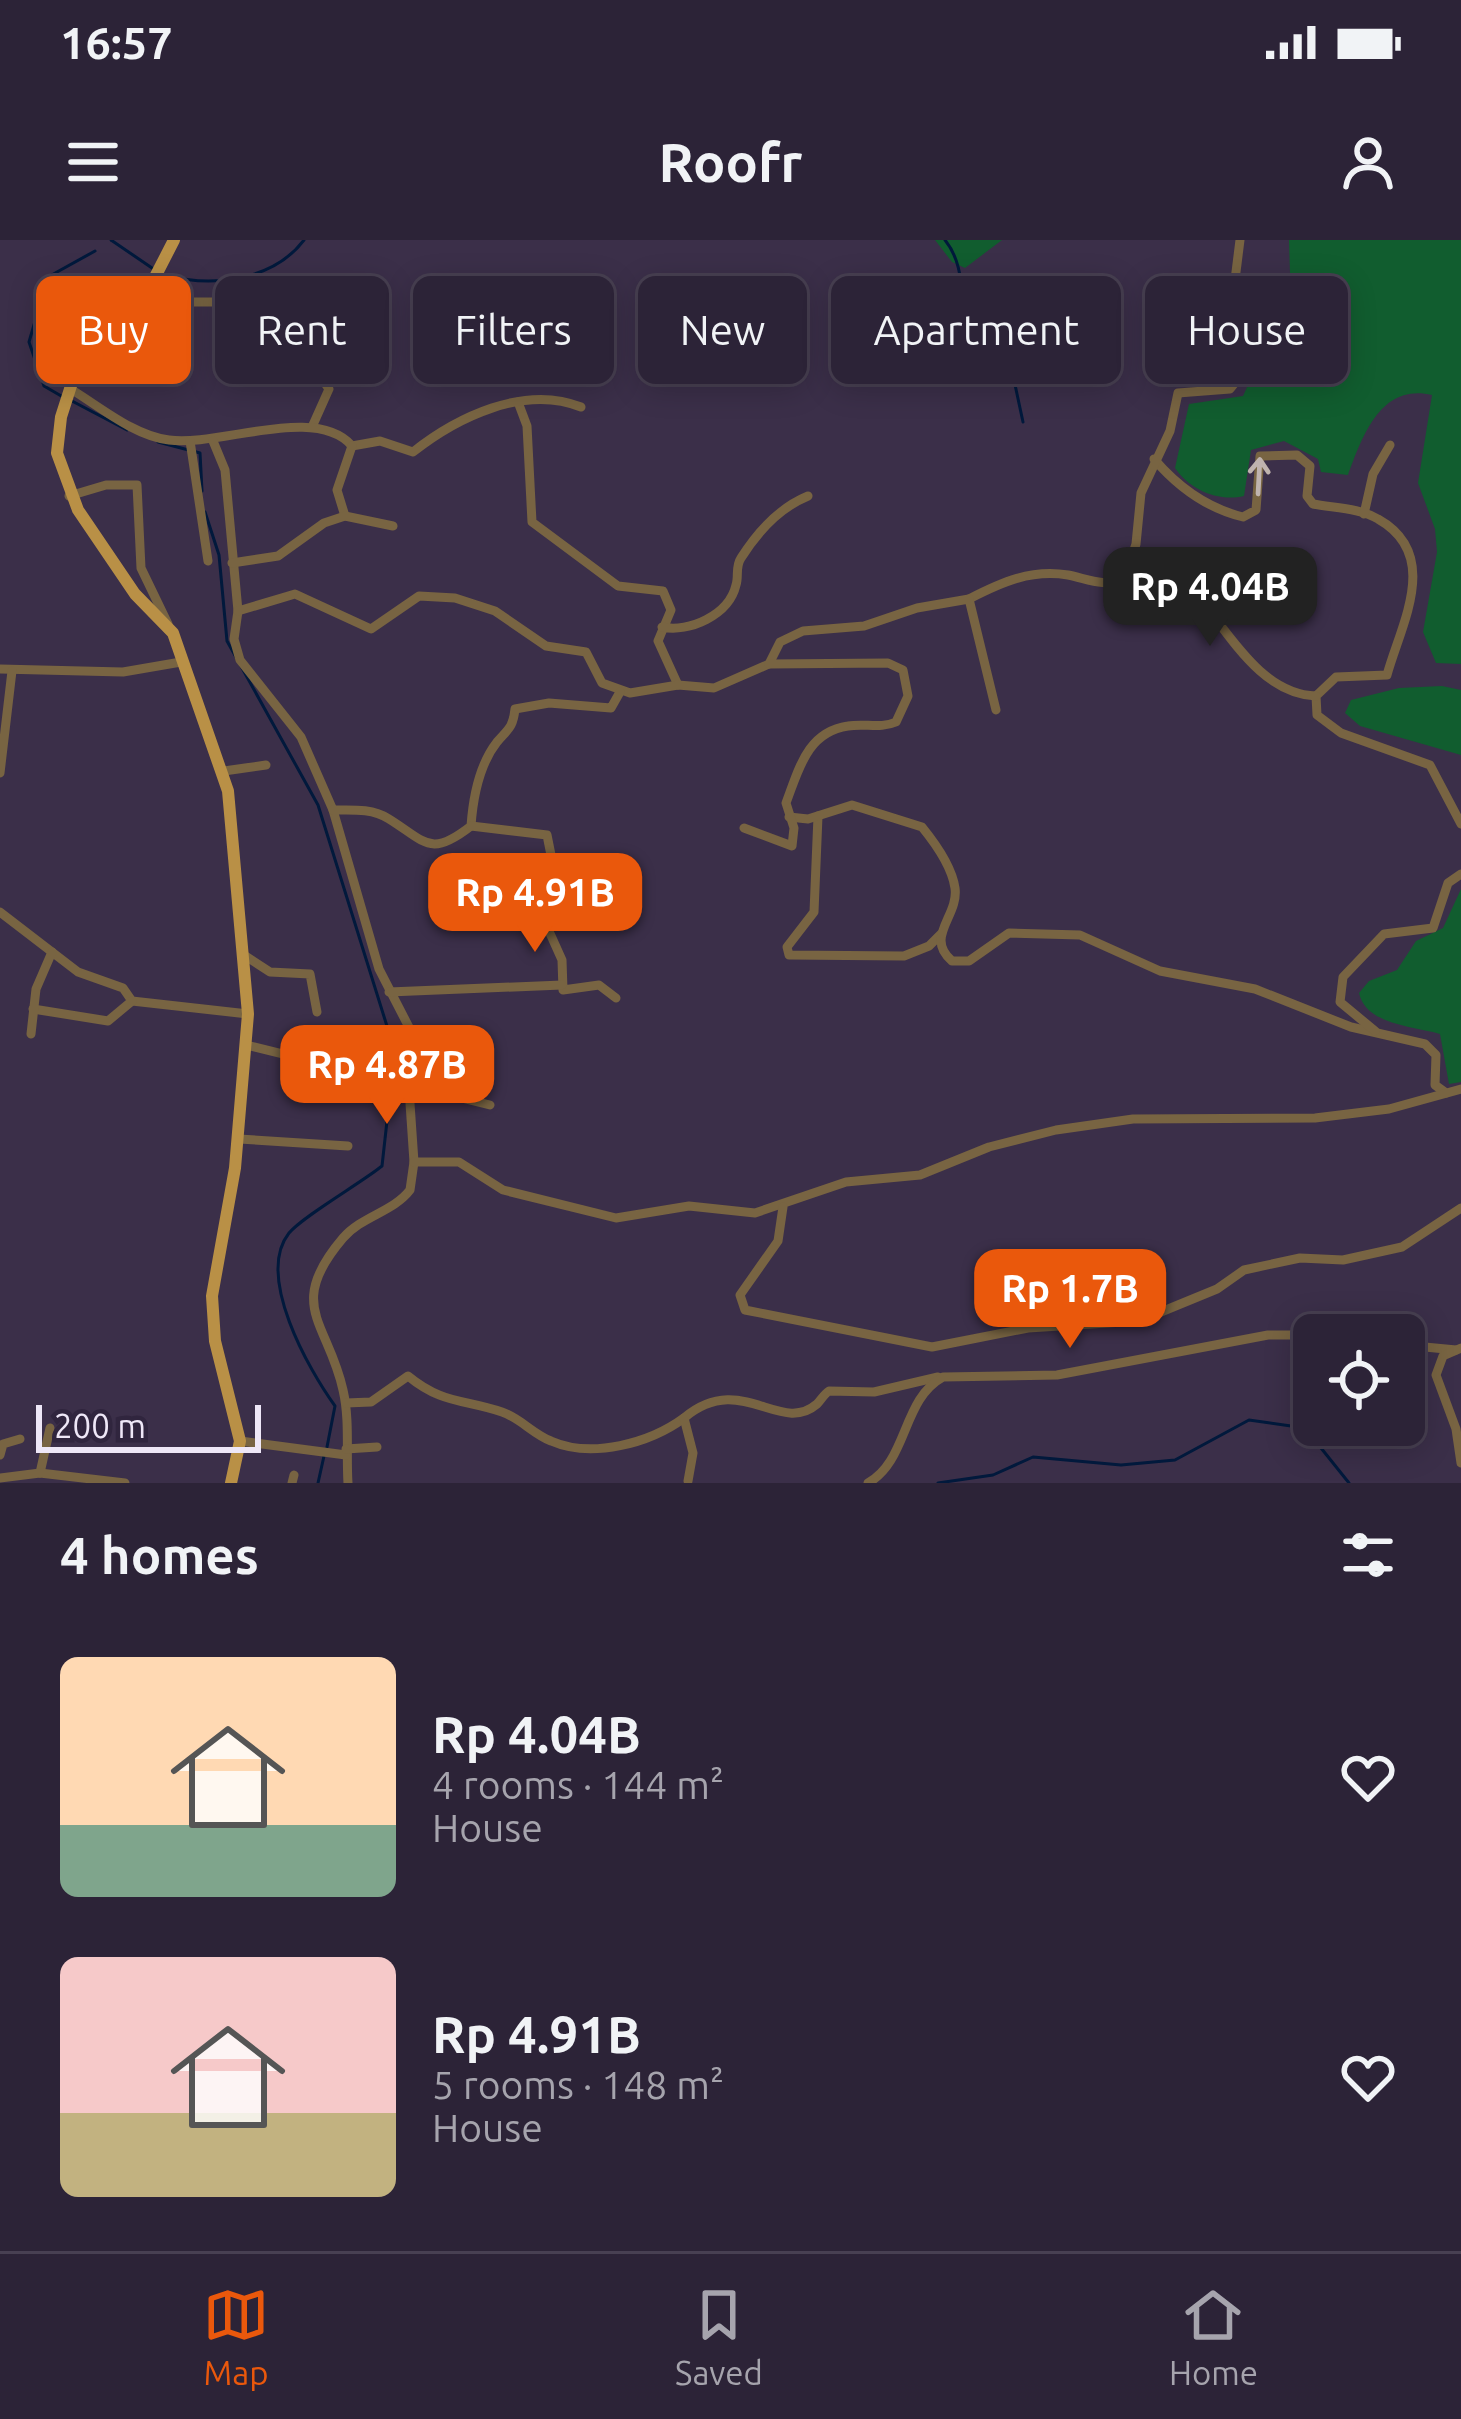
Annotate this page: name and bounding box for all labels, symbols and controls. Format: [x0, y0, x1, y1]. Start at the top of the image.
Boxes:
text: 16:57 [60, 17, 173, 68]
icon: menu [60, 129, 126, 195]
icon: person [1335, 129, 1401, 195]
text: Roofr [659, 132, 802, 192]
chip: Buy [36, 276, 191, 384]
chip: Rent [215, 276, 389, 384]
chip: Filters [413, 276, 614, 384]
chip: New [638, 276, 807, 384]
chip: Apartment [831, 276, 1121, 384]
chip: House [1145, 276, 1348, 384]
one-way arrow [1248, 458, 1271, 497]
pin: Rp 4.04B [1086, 547, 1334, 649]
text: Rp 4.04B [1130, 564, 1290, 607]
pin: Rp 4.91B [411, 853, 659, 955]
text: Rp 4.91B [455, 870, 615, 913]
pin: Rp 4.87B [263, 1025, 511, 1127]
text: Rp 4.87B [307, 1042, 467, 1085]
pin: Rp 1.7B [959, 1249, 1181, 1351]
text: Rp 1.7B [1001, 1266, 1139, 1309]
map controls [1293, 1314, 1425, 1446]
button: locate [1293, 1314, 1425, 1446]
scale bar [36, 1399, 261, 1452]
text: 200 m [54, 1407, 146, 1444]
icon: filters [1335, 1522, 1401, 1588]
text: 4 homes [60, 1526, 259, 1584]
icon: home [156, 1705, 300, 1849]
text: Rp 4.04B [432, 1705, 641, 1763]
icon: heart [1335, 1744, 1401, 1810]
text: 4 rooms · 144 m² [432, 1763, 724, 1806]
text: House [432, 1806, 543, 1849]
icon: home [156, 2005, 300, 2149]
text: Rp 4.91B [432, 2005, 641, 2063]
icon: heart [1335, 2044, 1401, 2110]
text: 5 rooms · 148 m² [432, 2063, 724, 2106]
text: House [432, 2106, 543, 2149]
tab: Map [203, 2282, 269, 2391]
tab: Saved [675, 2282, 763, 2391]
tab: Home [1169, 2282, 1258, 2391]

